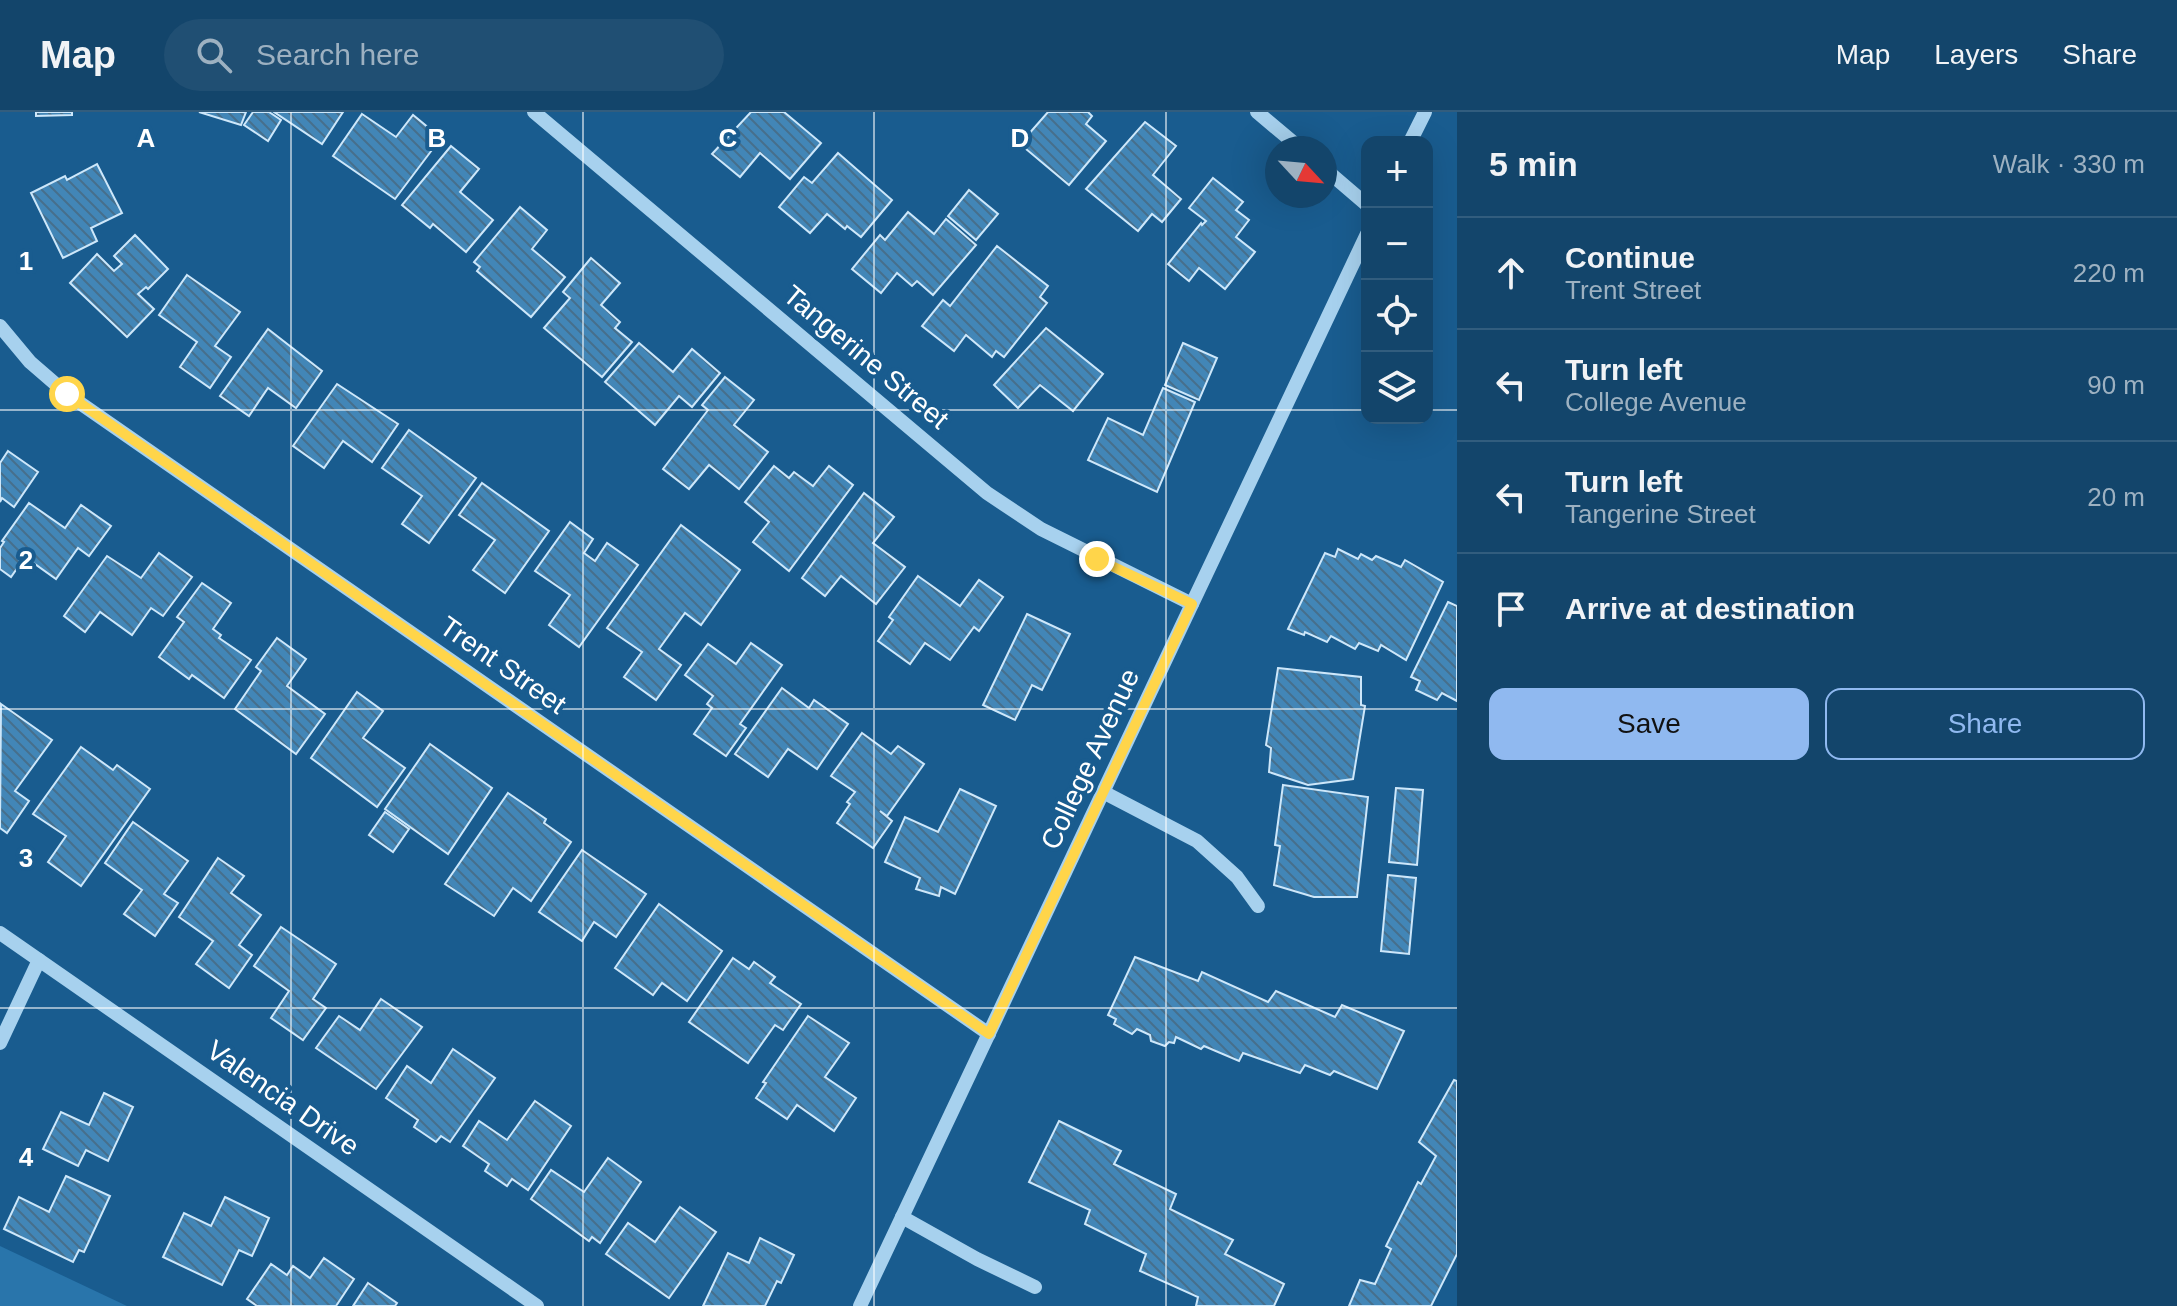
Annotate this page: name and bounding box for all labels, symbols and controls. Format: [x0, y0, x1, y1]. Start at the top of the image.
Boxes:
search box [164, 19, 724, 91]
icon: search [192, 33, 236, 77]
text: Map [40, 34, 116, 76]
text: Search here [256, 38, 419, 71]
text: Map [1836, 39, 1890, 70]
text: Layers [1934, 39, 2018, 70]
text: Share [2062, 39, 2137, 70]
text: A [137, 123, 156, 153]
text: B [428, 123, 446, 153]
text: C [719, 123, 738, 153]
text: D [1011, 123, 1029, 153]
north arrow [1265, 136, 1337, 208]
map controls [1361, 136, 1433, 424]
button: + [1361, 136, 1433, 208]
text: 5 min [1489, 145, 1578, 183]
text: Walk · 330 m [1993, 149, 2145, 179]
button: − [1361, 208, 1433, 280]
text: Continue [1565, 241, 1695, 274]
text: 1 [19, 246, 33, 276]
icon: ahead [1489, 251, 1533, 295]
text: 220 m [2073, 258, 2145, 288]
text: Trent Street [1565, 275, 1701, 305]
street label: Tangerine Street [777, 279, 955, 435]
button: locate [1361, 280, 1433, 352]
button: layers [1361, 352, 1433, 424]
text: Turn left [1565, 353, 1683, 386]
icon: left [1489, 363, 1533, 407]
text: 90 m [2087, 370, 2145, 400]
route start [49, 376, 85, 412]
text: College Avenue [1565, 387, 1747, 417]
text: Turn left [1565, 465, 1683, 498]
icon: left [1489, 475, 1533, 519]
text: 20 m [2087, 482, 2145, 512]
text: Tangerine Street [1565, 499, 1756, 529]
route end [1079, 541, 1115, 577]
text: 2 [19, 545, 33, 575]
icon: arrive [1489, 587, 1533, 631]
text: Arrive at destination [1565, 592, 1855, 625]
street label: Trent Street [434, 610, 572, 720]
street label: College Avenue [1035, 664, 1145, 854]
button: Save [1489, 688, 1809, 760]
button: Share [1825, 688, 2145, 760]
text: 3 [19, 843, 33, 873]
street label: Valencia Drive [201, 1034, 365, 1162]
text: 4 [19, 1142, 34, 1172]

